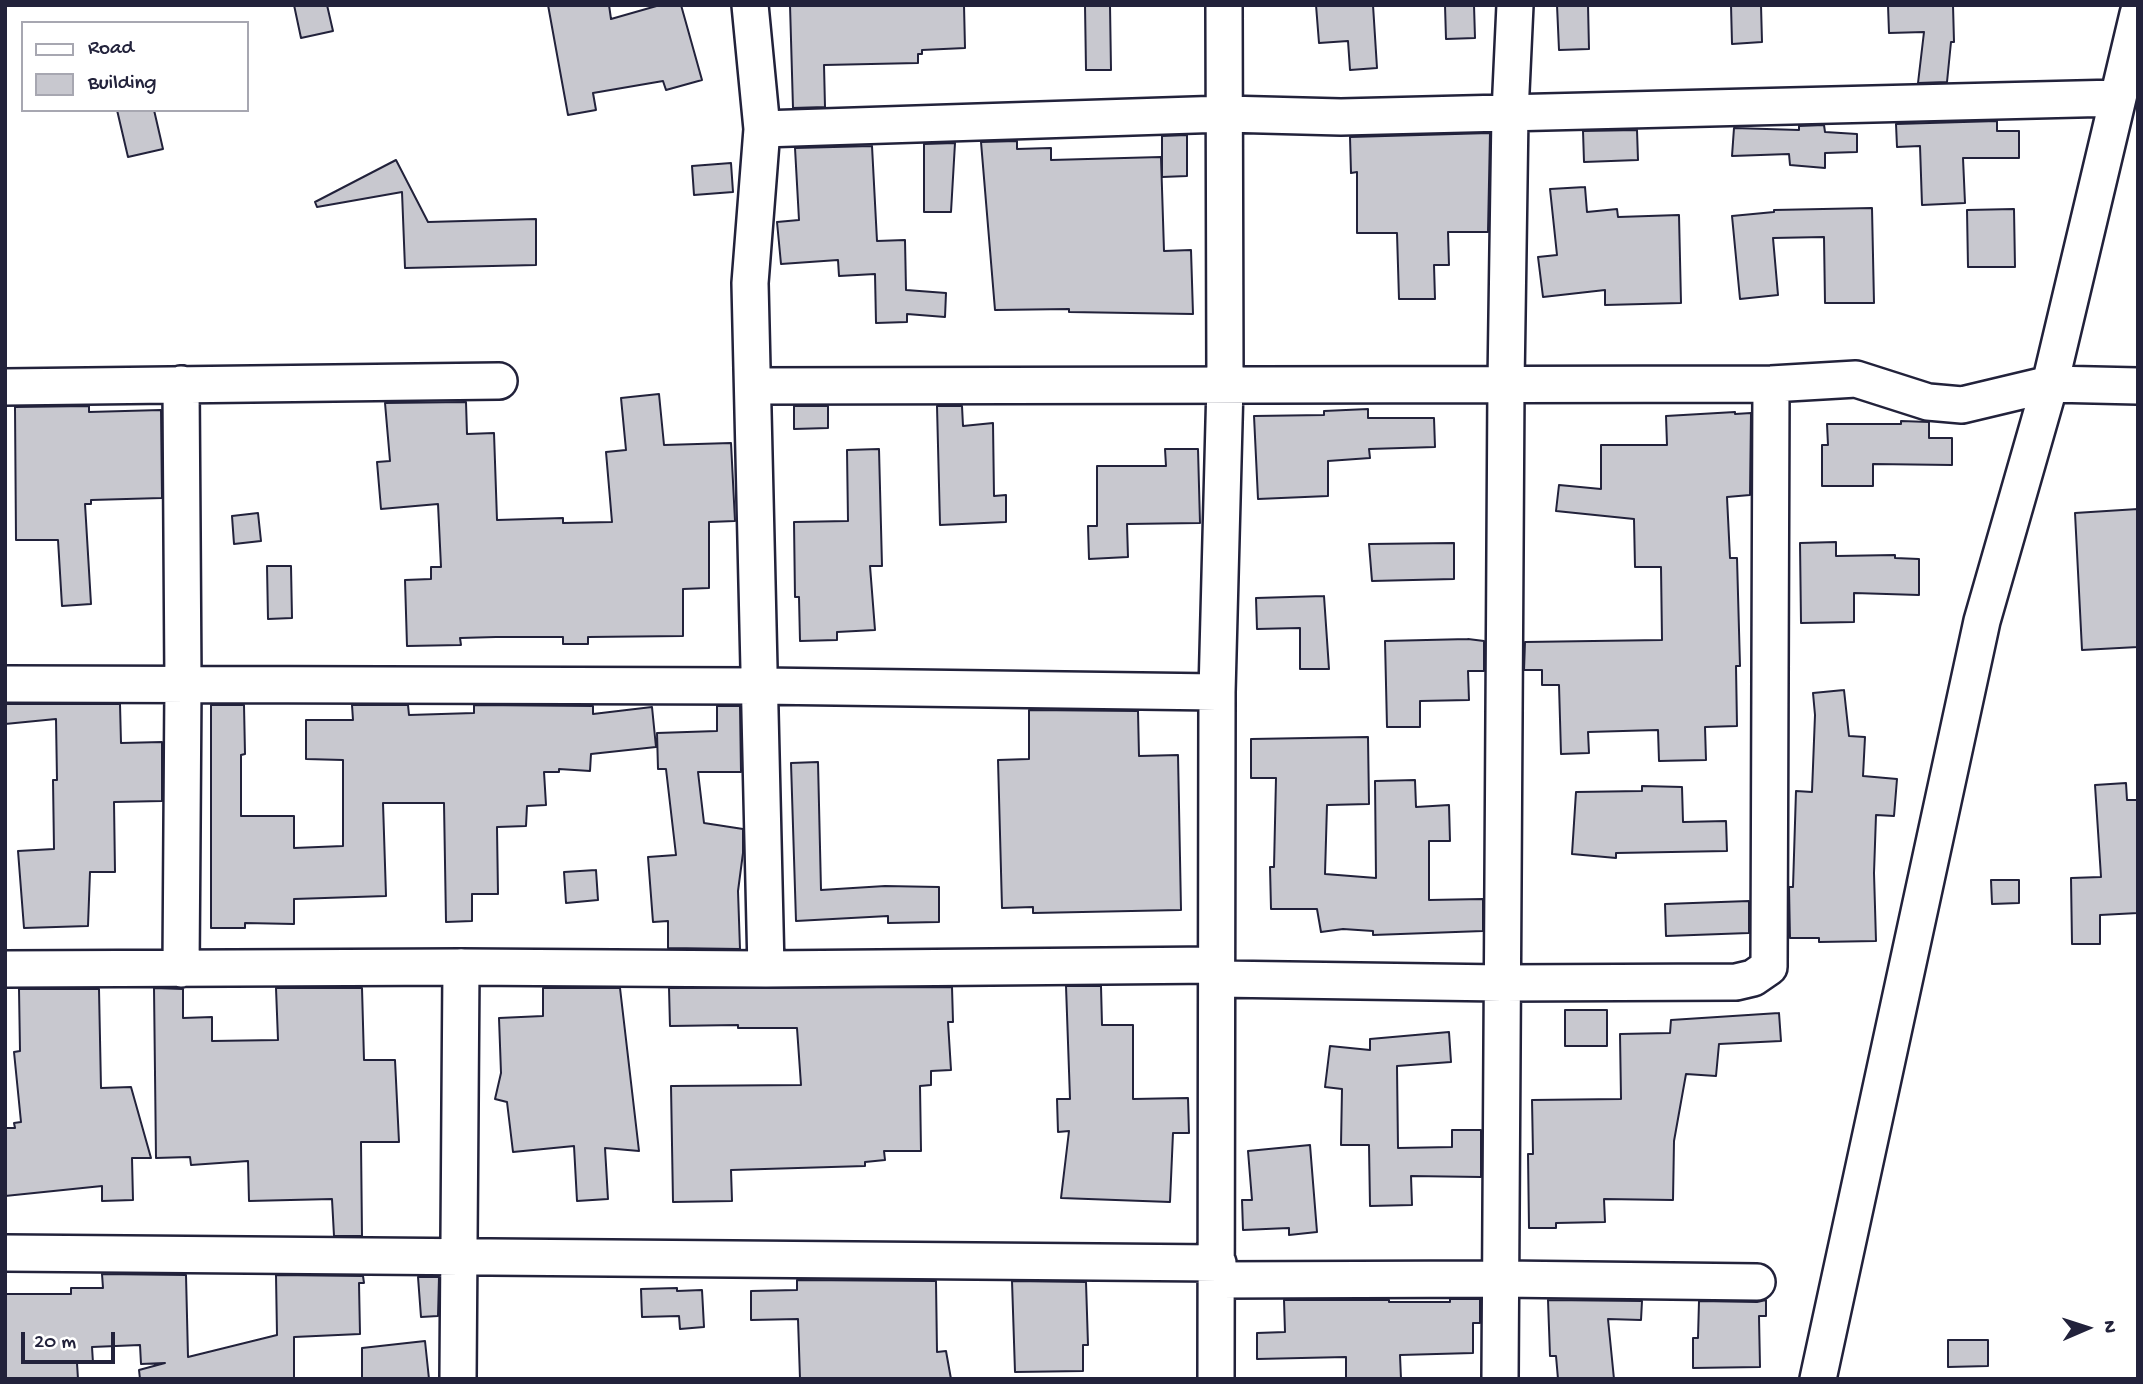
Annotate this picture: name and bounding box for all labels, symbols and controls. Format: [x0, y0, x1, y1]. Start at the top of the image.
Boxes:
legend [21, 21, 248, 112]
text: Road [88, 37, 134, 62]
text: Building [88, 72, 157, 97]
north arrow [2052, 1293, 2122, 1363]
scale bar [24, 1318, 119, 1362]
text: N [2097, 1320, 2120, 1334]
text: 20 m [34, 1331, 76, 1356]

